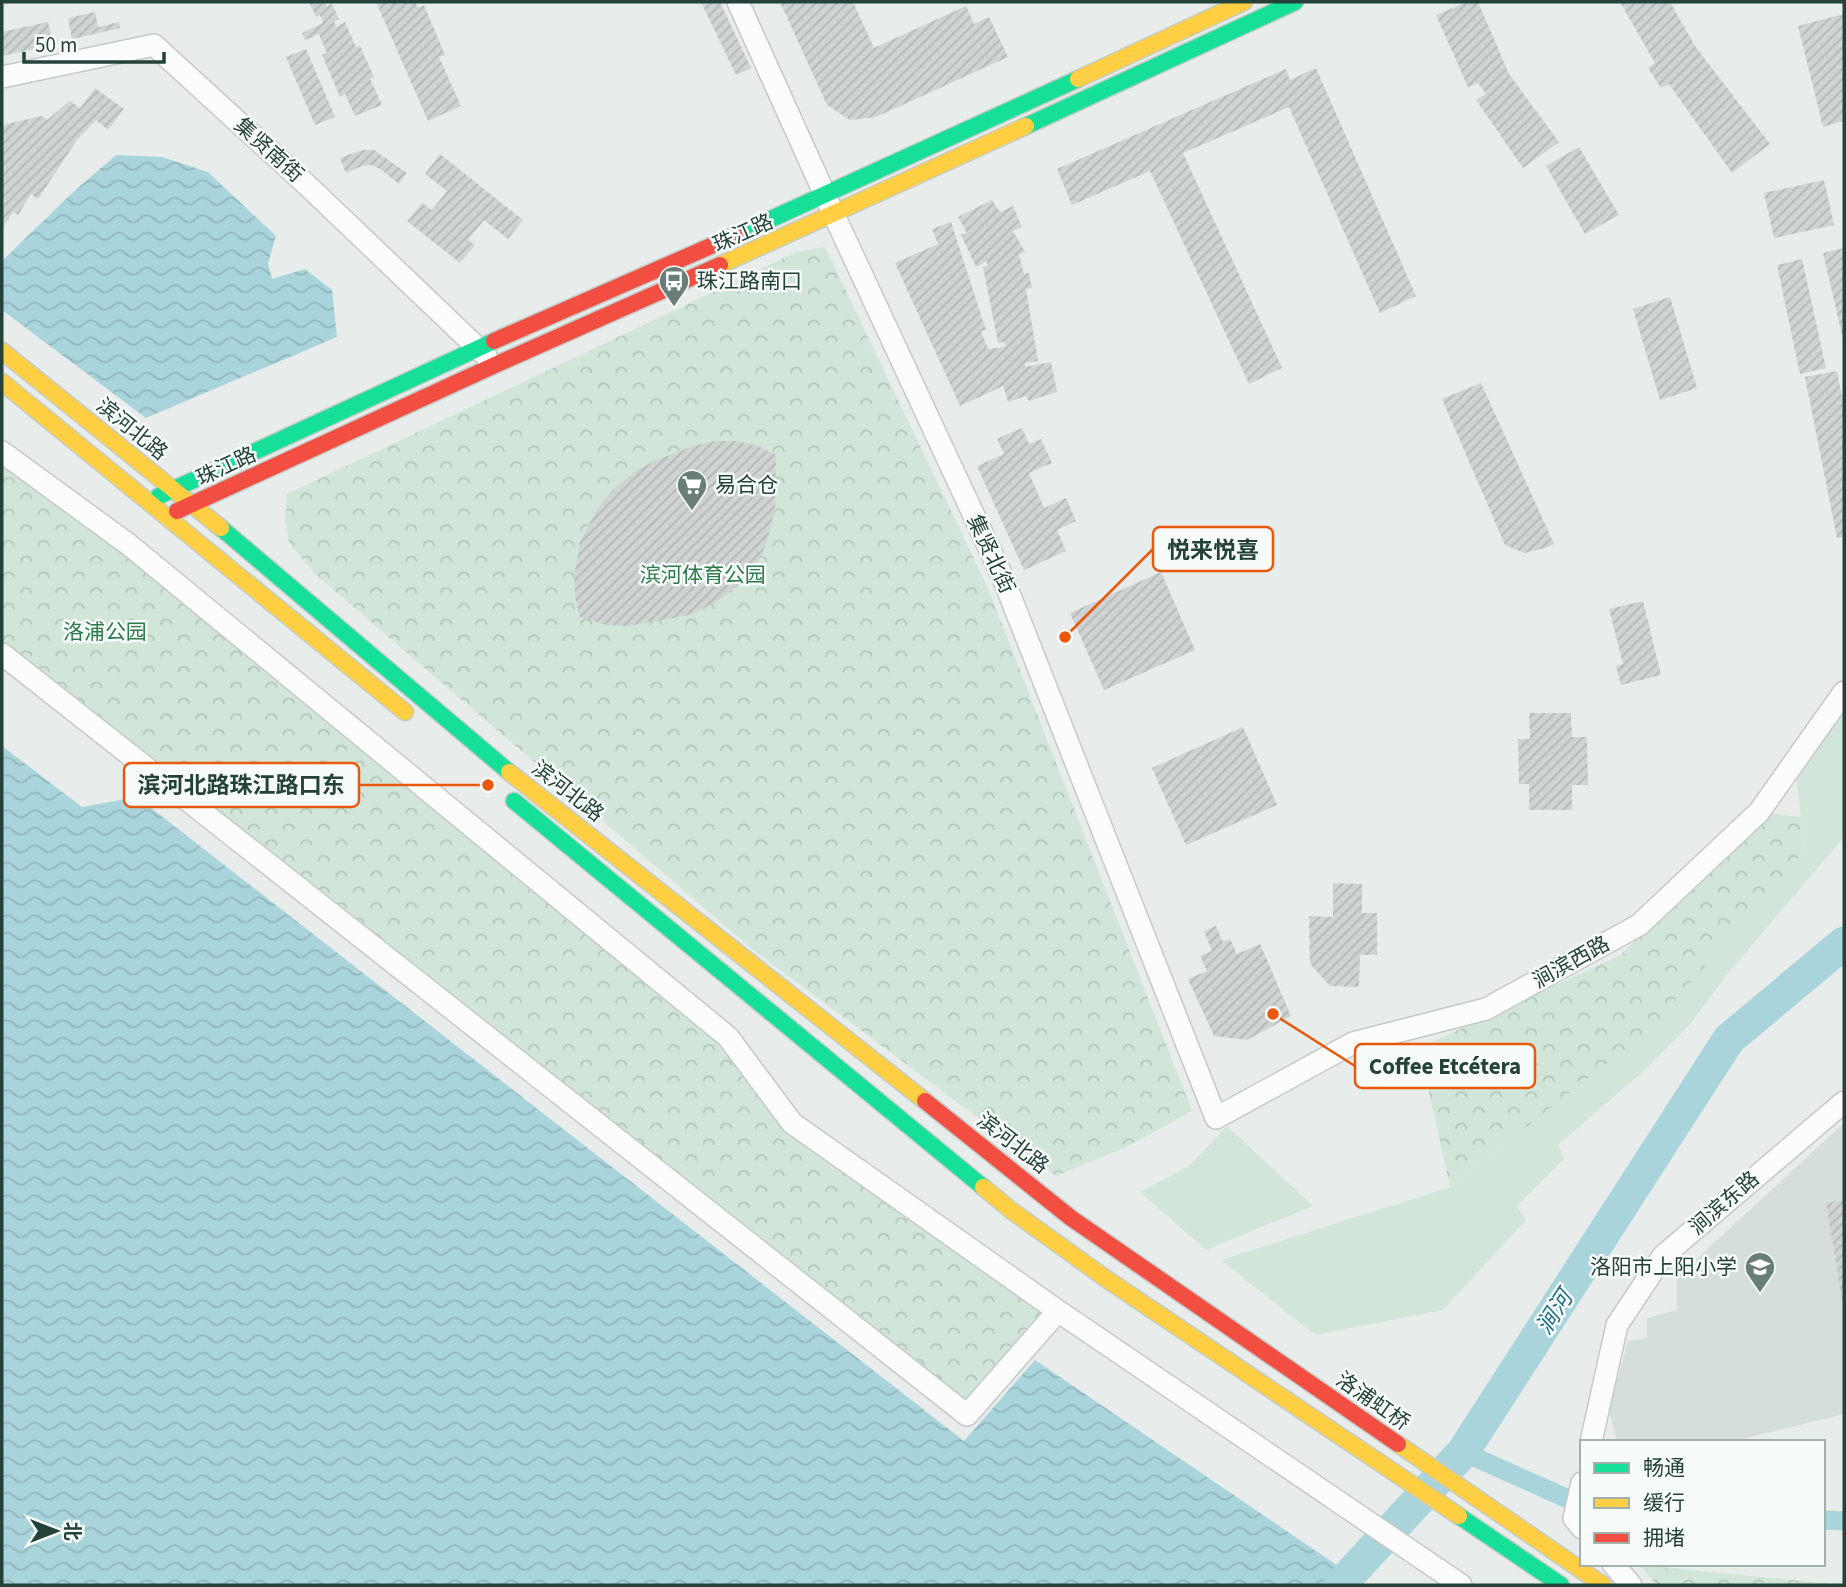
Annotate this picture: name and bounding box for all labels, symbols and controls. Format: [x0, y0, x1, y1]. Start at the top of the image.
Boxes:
scale bar [24, 21, 164, 65]
text: 50 m [35, 30, 77, 60]
street label: 集贤南街 [228, 111, 310, 189]
street label: 珠江路 [708, 206, 778, 260]
bus stop icon: 珠江路南口 [657, 264, 691, 308]
place label: 珠江路南口 [697, 266, 802, 296]
street label: 滨河北路 [90, 391, 174, 467]
street label: 珠江路 [191, 439, 261, 493]
supermarket icon: 易合仓 [675, 468, 709, 512]
place label: 易合仓 [715, 470, 778, 500]
street label: 集贤北街 [960, 510, 1022, 598]
callout: 悦来悦喜 [1153, 527, 1273, 571]
text: 悦来悦喜 [1167, 534, 1259, 567]
park label: 滨河体育公园 [640, 560, 766, 590]
park label: 洛浦公园 [63, 617, 147, 647]
street label: 滨河北路 [526, 753, 610, 829]
callout: 滨河北路珠江路口东 [124, 763, 359, 807]
text: 滨河北路珠江路口东 [138, 769, 345, 802]
street label: 涧滨西路 [1527, 929, 1615, 995]
callout: Coffee Etcétera [1355, 1044, 1535, 1088]
text: Coffee Etcétera [1369, 1050, 1521, 1083]
street label: 滨河北路 [971, 1105, 1055, 1181]
street label: 涧滨东路 [1682, 1164, 1766, 1242]
school or university icon: 洛阳市上阳小学 [1743, 1250, 1777, 1294]
place label: 洛阳市上阳小学 [1590, 1252, 1737, 1282]
water label: 涧河 [1528, 1281, 1583, 1341]
street label: 洛浦虹桥 [1330, 1365, 1416, 1437]
legend [1580, 1440, 1825, 1566]
text: 畅通 [1643, 1453, 1685, 1483]
text: 缓行 [1643, 1488, 1685, 1518]
north arrow [21, 1496, 91, 1566]
text: 北 [58, 1521, 85, 1541]
text: 拥堵 [1643, 1523, 1685, 1553]

